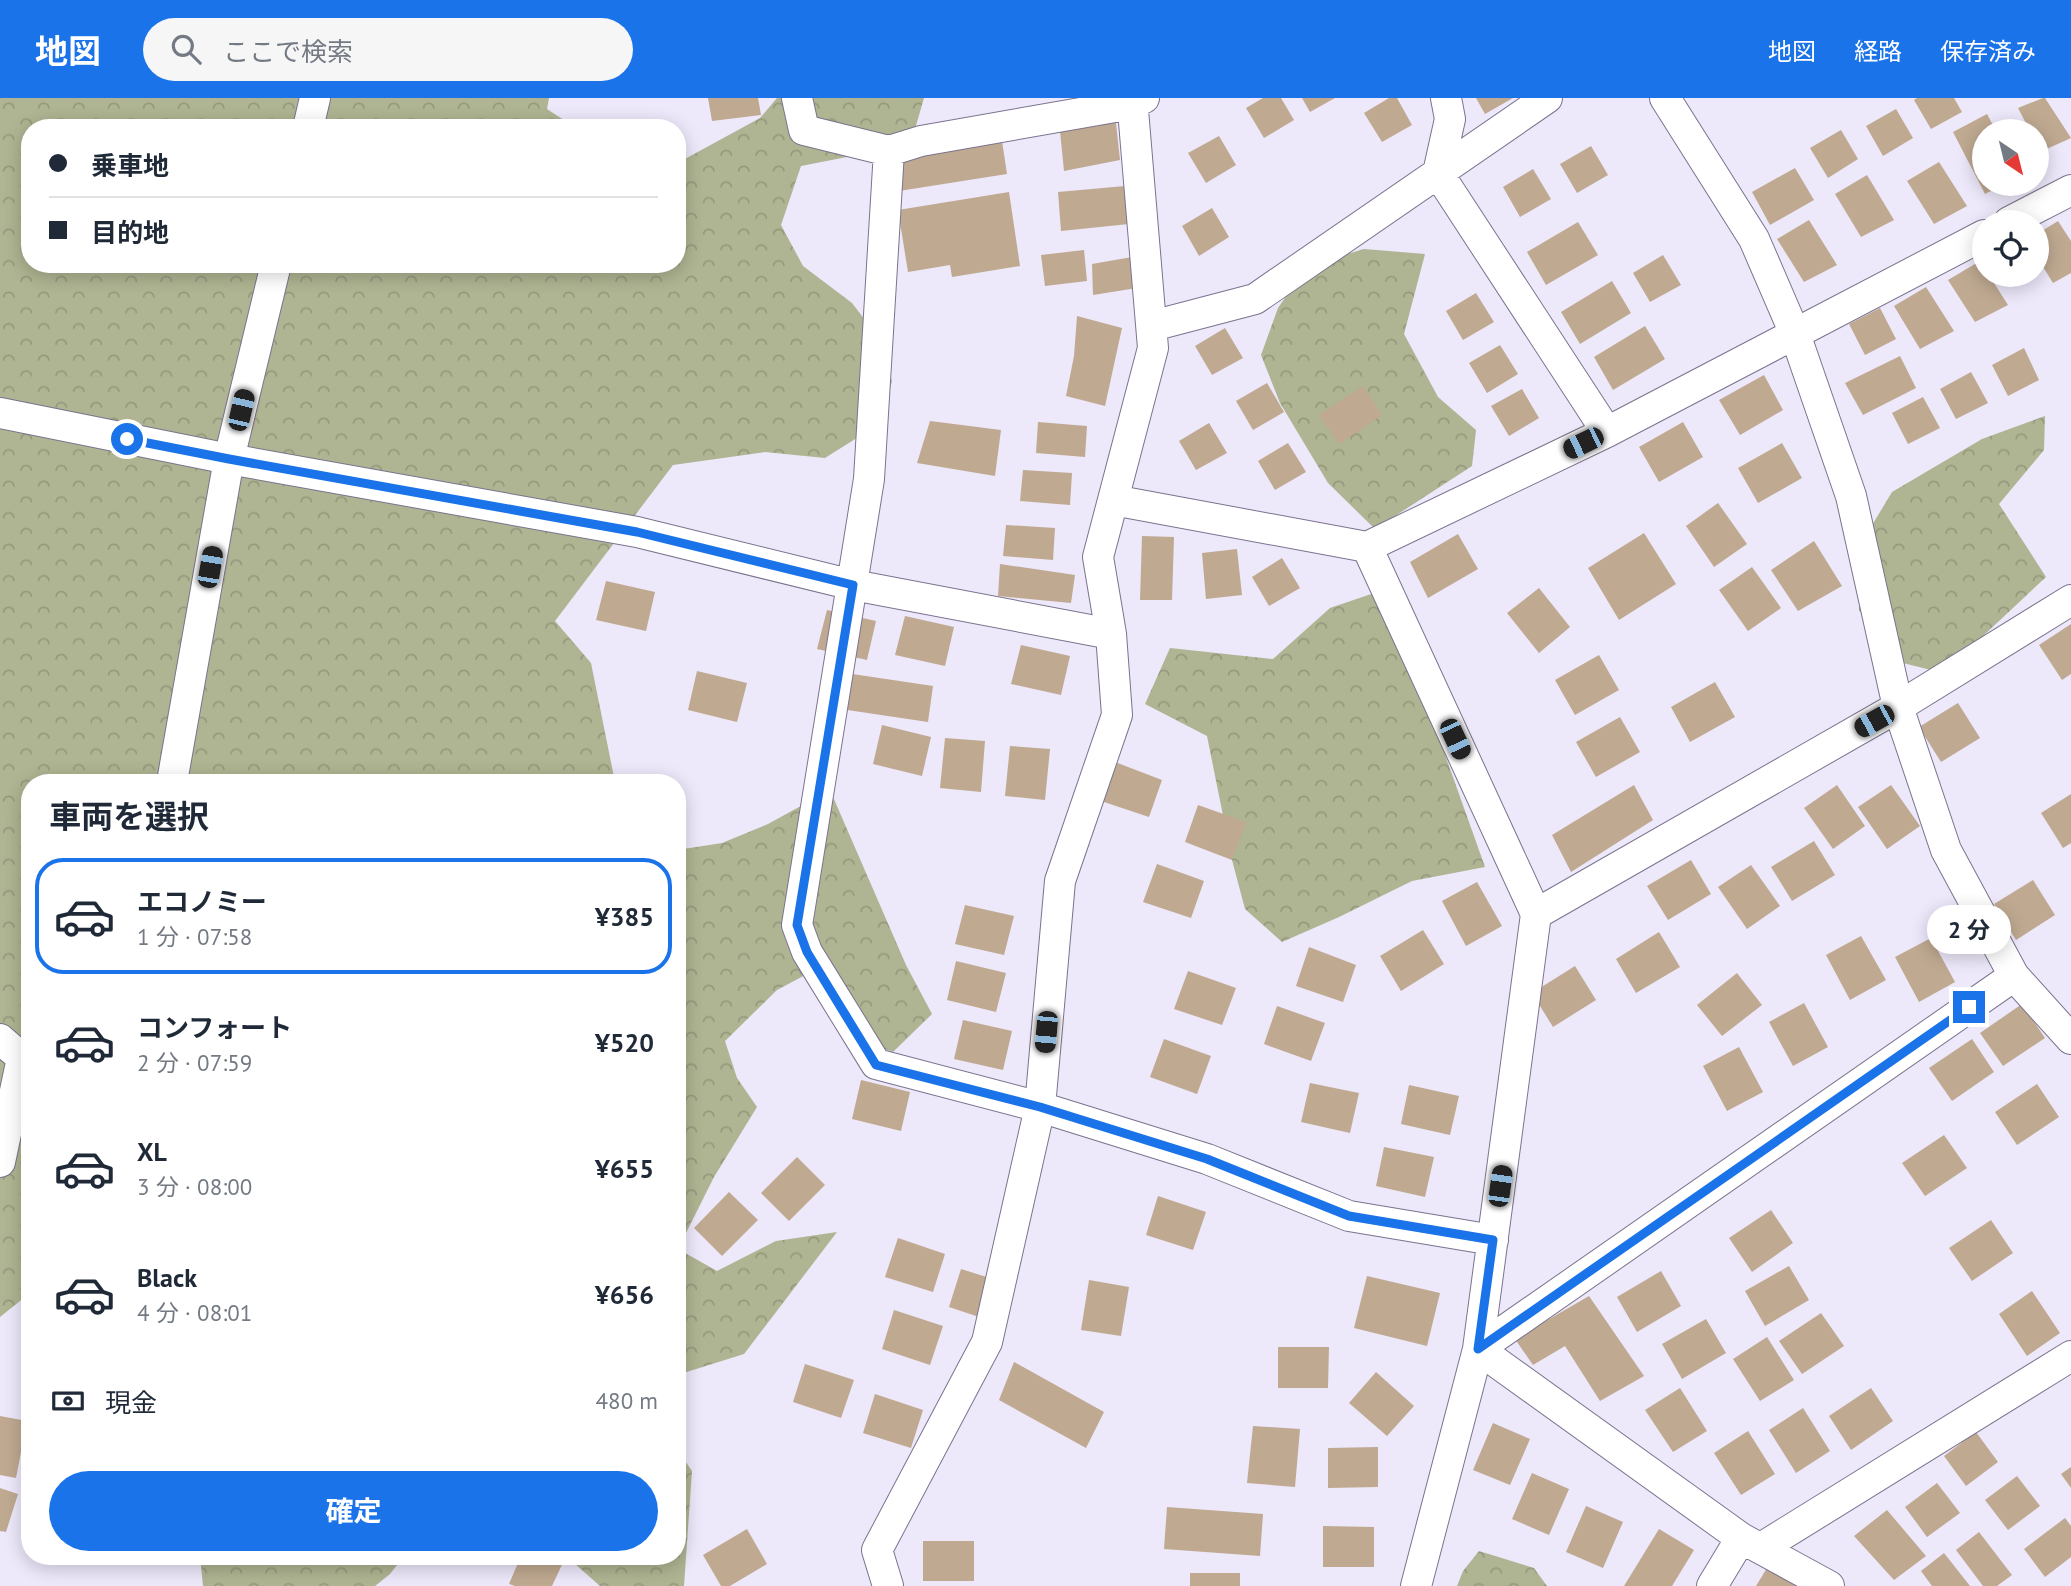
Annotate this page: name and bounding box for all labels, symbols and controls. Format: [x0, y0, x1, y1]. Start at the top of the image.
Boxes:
search box [143, 18, 633, 81]
text: 地図 [35, 29, 101, 72]
icon: search [167, 30, 205, 68]
text: ここで検索 [223, 35, 353, 68]
text: 地図 [1768, 36, 1816, 67]
text: 経路 [1854, 36, 1902, 67]
text: 保存済み [1940, 36, 2036, 67]
north arrow [1972, 119, 2049, 196]
map controls [1972, 119, 2049, 287]
text: 乗車地 [91, 149, 169, 182]
button: locate [1972, 210, 2049, 287]
text: 目的地 [91, 216, 169, 249]
car [227, 387, 256, 433]
route start [111, 423, 143, 455]
car [1560, 424, 1607, 462]
car [197, 544, 224, 590]
car [1851, 702, 1898, 740]
car [1437, 716, 1474, 762]
text: 車両を選択 [49, 795, 209, 837]
icon: car [53, 885, 116, 948]
text: エコノミー [137, 885, 267, 918]
text: ¥385 [595, 900, 654, 933]
callout: 2 分 [1927, 906, 2011, 954]
text: 2 分 [1948, 915, 1990, 944]
text: 1 分 · 07:58 [137, 922, 252, 951]
route end [1953, 991, 1985, 1023]
car [1034, 1010, 1059, 1054]
icon: car [53, 1011, 116, 1074]
text: コンフォート [137, 1011, 292, 1044]
text: ¥520 [595, 1026, 654, 1059]
text: 2 分 · 07:59 [137, 1048, 252, 1077]
text: XL [137, 1135, 167, 1168]
icon: car [53, 1137, 116, 1200]
text: ¥655 [595, 1152, 654, 1185]
car [1487, 1164, 1514, 1208]
text: 3 分 · 08:00 [137, 1172, 252, 1201]
text: Black [137, 1261, 197, 1294]
icon: car [53, 1263, 116, 1326]
text: ¥656 [595, 1278, 654, 1311]
text: 4 分 · 08:01 [137, 1298, 252, 1327]
icon: cash [49, 1382, 87, 1420]
text: 現金 [105, 1386, 157, 1419]
text: 480 m [596, 1386, 658, 1415]
button: 確定 [49, 1471, 658, 1551]

